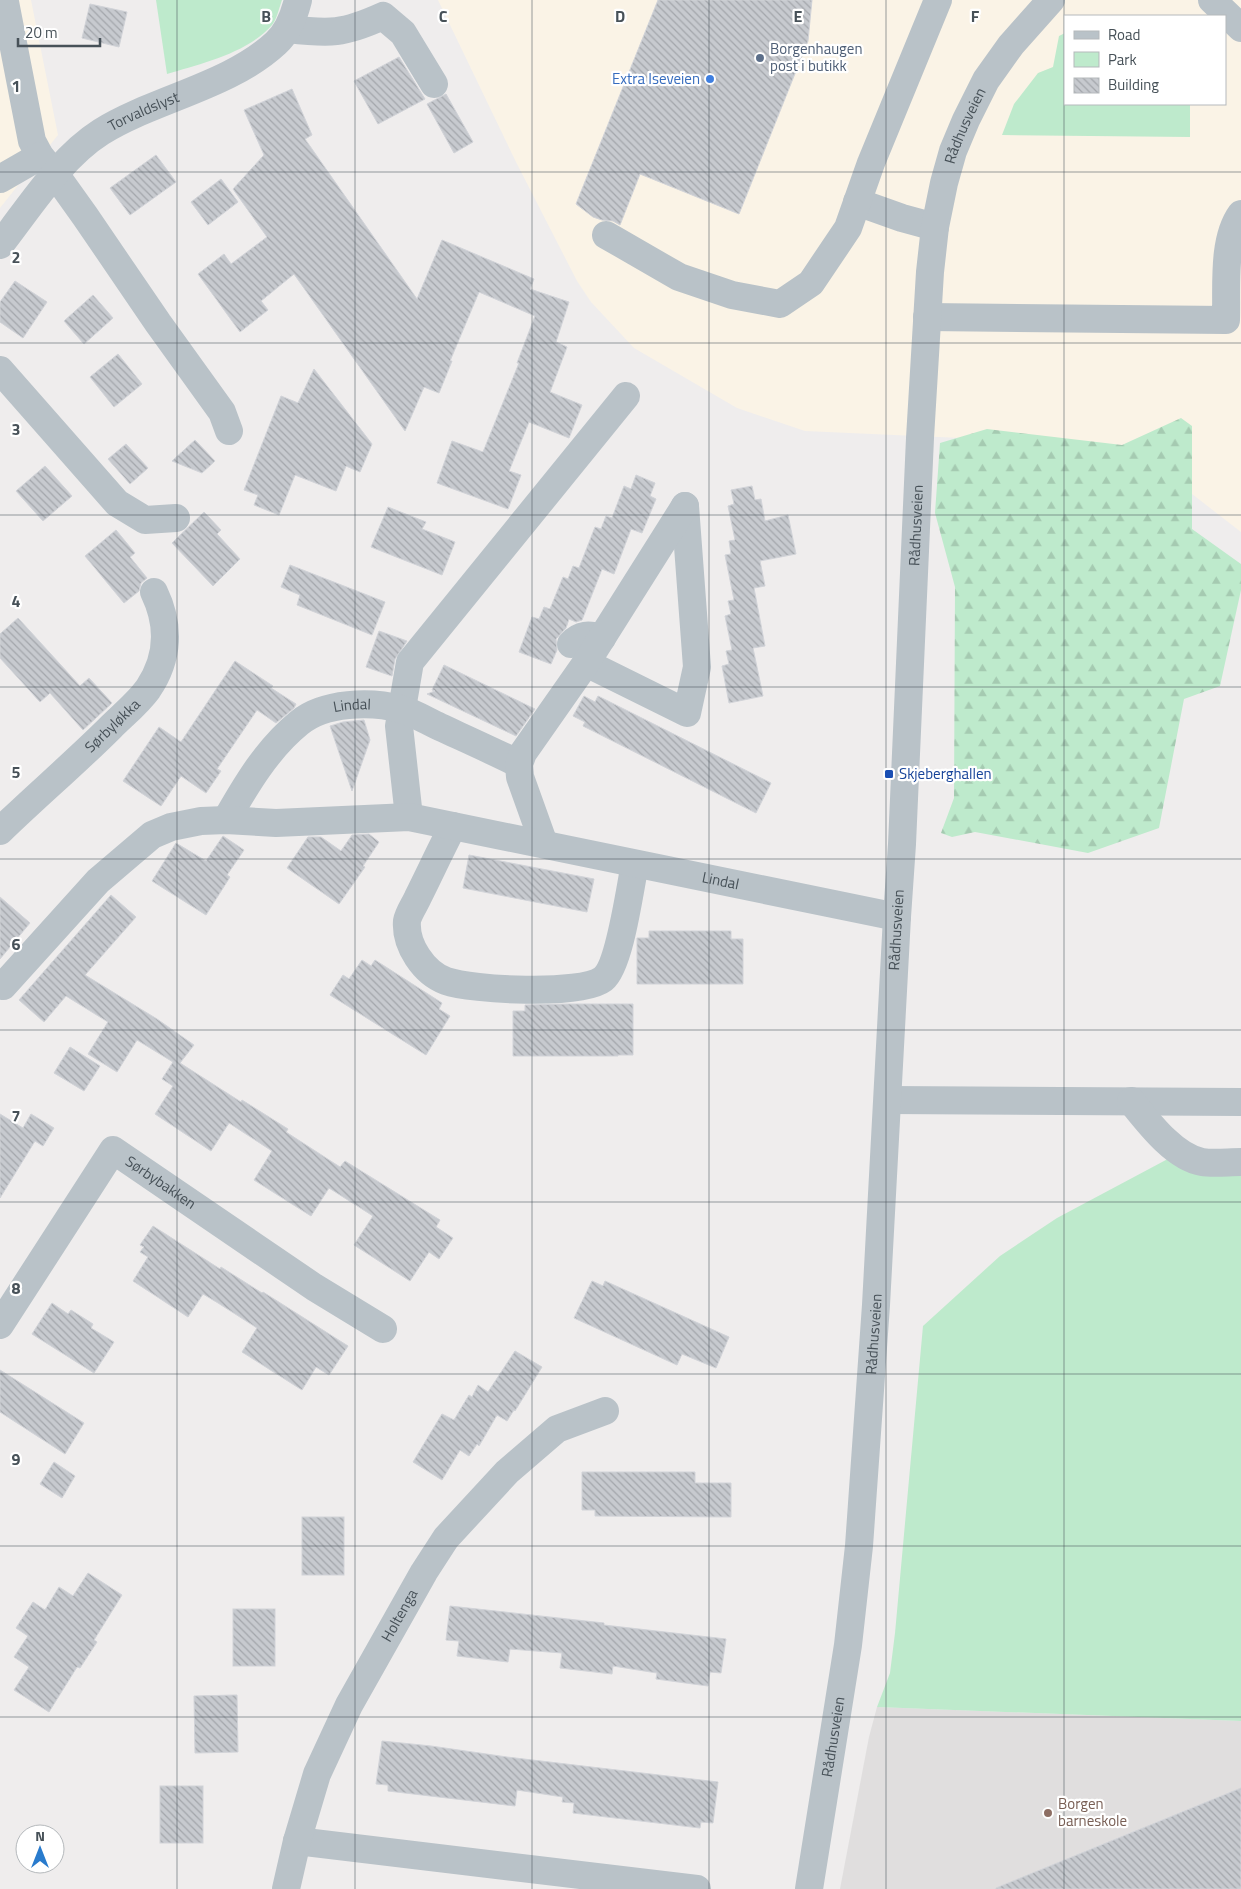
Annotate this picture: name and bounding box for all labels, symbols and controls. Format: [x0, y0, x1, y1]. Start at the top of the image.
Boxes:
text: B [261, 4, 271, 28]
text: C [439, 4, 448, 28]
text: D [615, 4, 625, 28]
text: E [794, 4, 803, 28]
text: F [971, 4, 980, 28]
scale bar [18, 15, 100, 47]
legend [1064, 15, 1226, 105]
text: 20 m [25, 21, 58, 44]
text: Road [1108, 23, 1140, 46]
place label: Borgenhaugen post i butikk [770, 37, 862, 77]
text: Park [1108, 48, 1137, 71]
marker: Borgenhaugen post i butikk [754, 52, 766, 64]
place label: Extra Iseveien [612, 67, 700, 90]
marker: Extra Iseveien [704, 73, 716, 85]
text: Building [1108, 73, 1159, 96]
text: 1 [12, 74, 20, 98]
street label: Rådhusveien [938, 83, 991, 166]
street label: Torvaldslyst [104, 85, 183, 137]
text: 2 [12, 245, 20, 269]
text: 3 [12, 417, 20, 441]
street label: Rådhusveien [902, 484, 929, 566]
text: 4 [12, 589, 21, 613]
street label: Lindal [331, 692, 371, 718]
street label: Sørbyløkka [79, 693, 146, 758]
text: 5 [12, 760, 21, 784]
place label: Skjeberghallen [899, 762, 992, 785]
marker: Skjeberghallen [883, 768, 895, 780]
street label: Lindal [700, 865, 741, 895]
street label: Rådhusveien [882, 889, 910, 971]
text: 6 [12, 932, 21, 956]
text: 7 [12, 1104, 20, 1128]
street label: Sørbybakken [121, 1150, 201, 1215]
text: 8 [12, 1276, 21, 1300]
street label: Rådhusveien [859, 1293, 888, 1376]
text: 9 [12, 1447, 21, 1471]
street label: Holtenga [375, 1584, 423, 1646]
street label: Rådhusveien [815, 1695, 851, 1779]
place label: Borgen barneskole [1058, 1792, 1127, 1832]
marker: Borgen barneskole [1042, 1807, 1054, 1819]
north arrow [15, 1824, 65, 1874]
text: N [35, 1825, 45, 1846]

